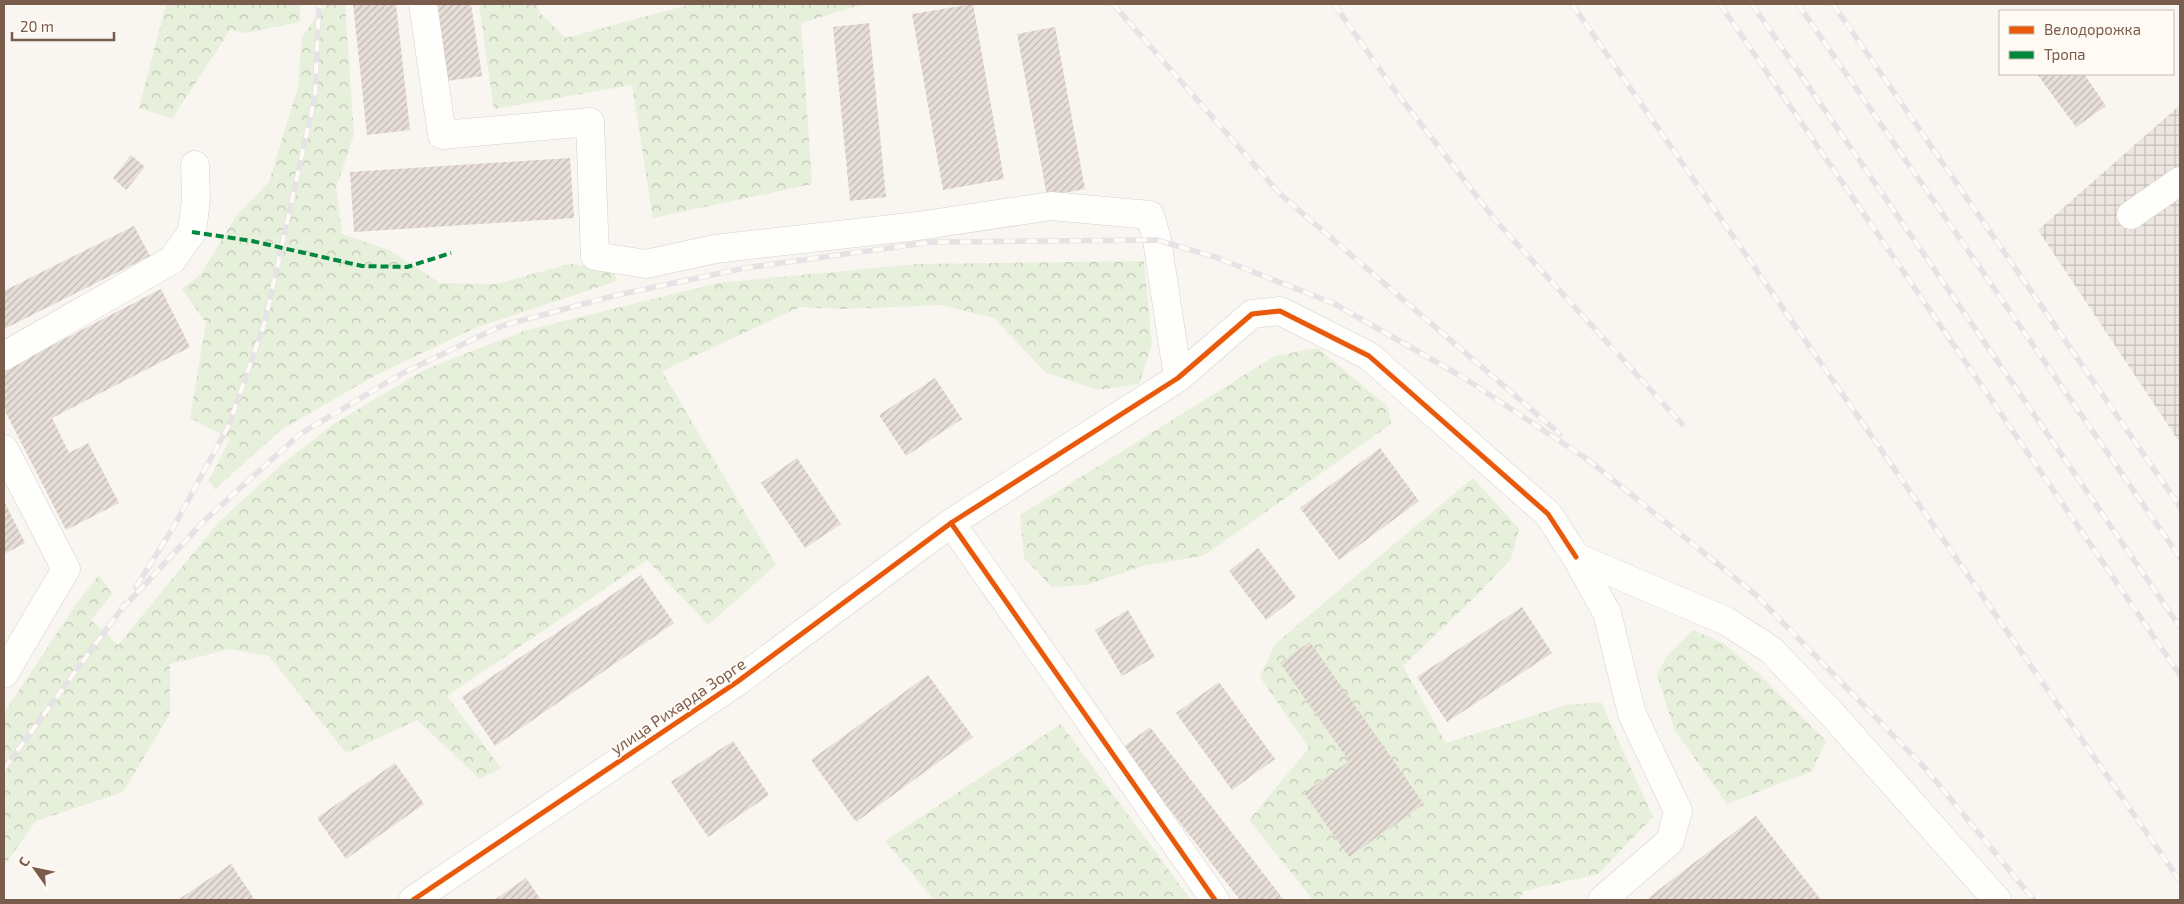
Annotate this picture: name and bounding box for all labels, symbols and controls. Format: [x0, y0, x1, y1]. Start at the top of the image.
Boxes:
scale bar [12, 10, 115, 42]
legend [1999, 10, 2174, 75]
text: 20 m [20, 17, 54, 35]
text: Велодорожка [2044, 20, 2141, 38]
text: Тропа [2044, 45, 2086, 63]
street label: улица Рихарда Зорге [607, 653, 749, 759]
north arrow [10, 844, 60, 894]
text: С [14, 854, 33, 870]

